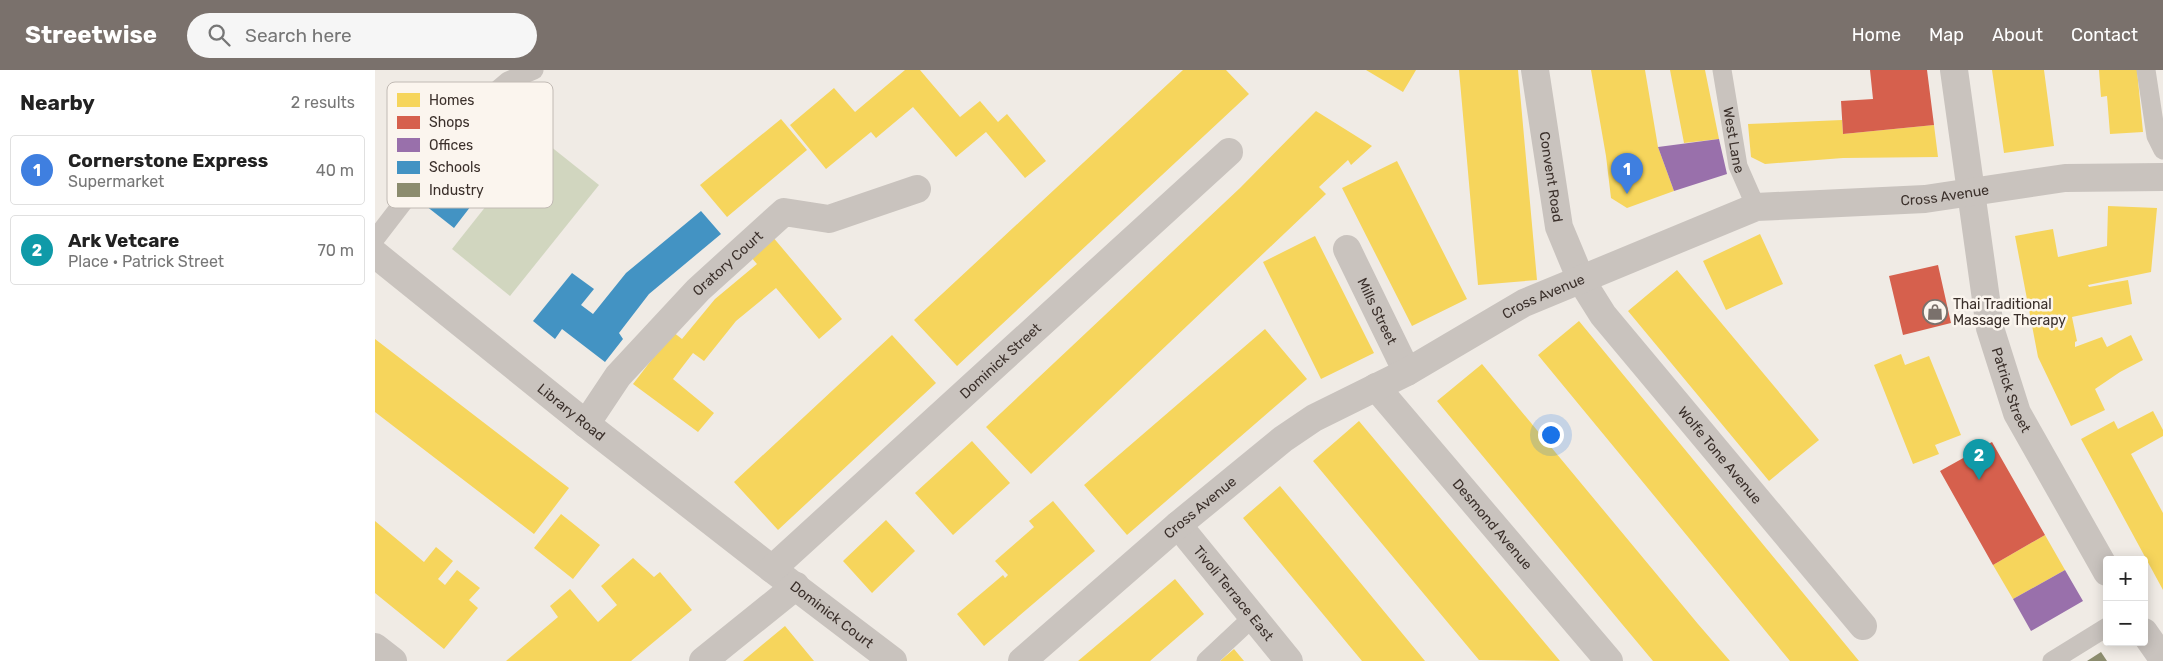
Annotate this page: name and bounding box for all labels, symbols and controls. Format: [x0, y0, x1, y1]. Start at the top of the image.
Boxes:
search box [187, 13, 537, 58]
text: Streetwise [25, 21, 157, 49]
icon: search [205, 21, 233, 49]
text: Search here [245, 24, 352, 47]
text: Home [1852, 24, 1901, 46]
text: Map [1929, 24, 1964, 46]
text: About [1992, 24, 2043, 46]
text: Contact [2071, 24, 2138, 46]
legend [387, 82, 553, 208]
text: Nearby [20, 90, 95, 115]
text: Homes [429, 92, 474, 109]
text: 2 results [291, 93, 355, 112]
street label: West Lane [1720, 106, 1749, 176]
text: Shops [429, 114, 470, 131]
street label: Convent Road [1536, 130, 1567, 223]
text: Offices [429, 137, 473, 154]
text: Cornerstone Express [68, 149, 268, 172]
pin: 1 [1611, 153, 1643, 194]
text: Schools [429, 159, 481, 176]
text: 1 [33, 161, 41, 180]
text: 40 m [316, 161, 354, 180]
text: Supermarket [68, 172, 164, 191]
street label: Cross Avenue [1900, 181, 1990, 209]
text: Industry [429, 182, 484, 199]
street label: Oratory Court [689, 227, 766, 299]
text: Ark Vetcare [68, 229, 179, 252]
text: 2 [32, 241, 42, 260]
text: 70 m [317, 241, 354, 260]
text: Place · Patrick Street [68, 252, 224, 271]
street label: Cross Avenue [1499, 270, 1587, 323]
street label: Mills Street [1354, 275, 1401, 348]
place label: Thai Traditional Massage Therapy [1953, 296, 2066, 329]
shop icon: Thai Traditional Massage Therapy [1922, 299, 1948, 325]
street label: Dominick Street [956, 319, 1045, 402]
street label: Patrick Street [1988, 345, 2035, 436]
street label: Library Road [534, 380, 609, 444]
street label: Wolfe Tone Avenue [1674, 403, 1766, 507]
your location [1538, 422, 1564, 448]
pin: 2 [1963, 439, 1995, 480]
street label: Cross Avenue [1160, 472, 1240, 542]
street label: Desmond Avenue [1449, 475, 1536, 573]
street label: Tivoli Terrace East [1190, 542, 1278, 645]
map controls [2103, 556, 2148, 646]
button: + [2103, 556, 2148, 601]
street label: Dominick Court [787, 577, 877, 652]
button: − [2103, 601, 2148, 646]

